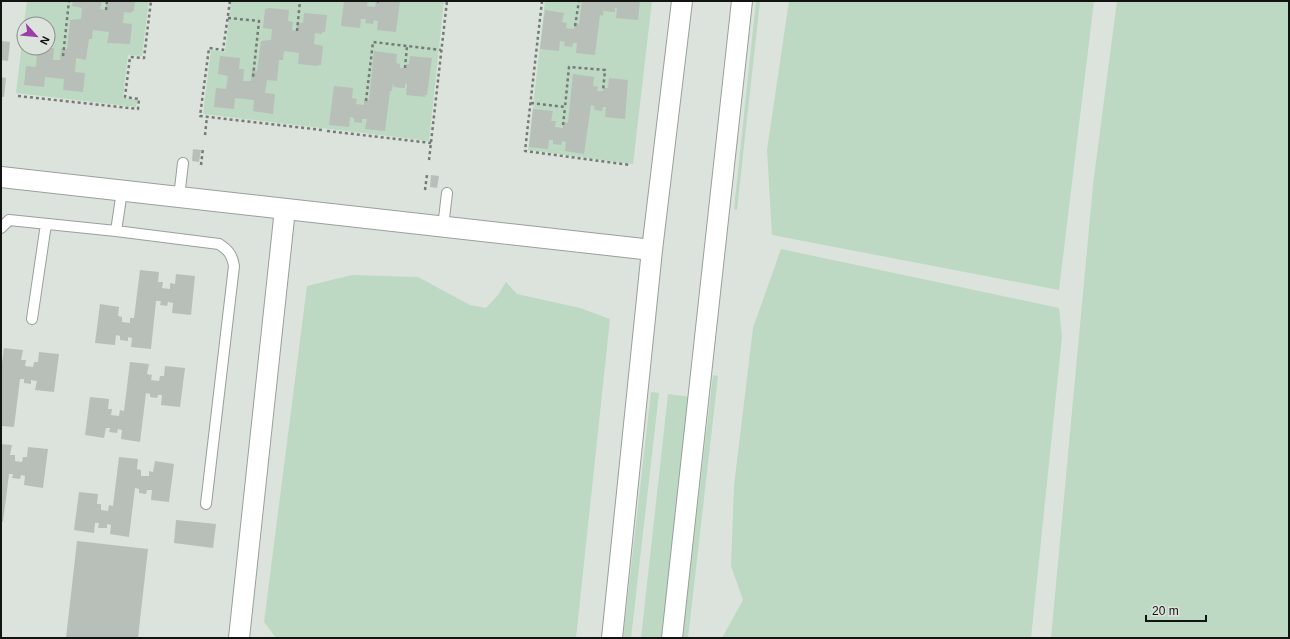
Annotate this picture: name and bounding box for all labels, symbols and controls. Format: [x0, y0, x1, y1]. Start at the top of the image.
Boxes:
north arrow [16, 16, 56, 56]
text: N [38, 34, 52, 47]
scale bar [1146, 597, 1206, 623]
text: 20 m [1152, 604, 1179, 618]

